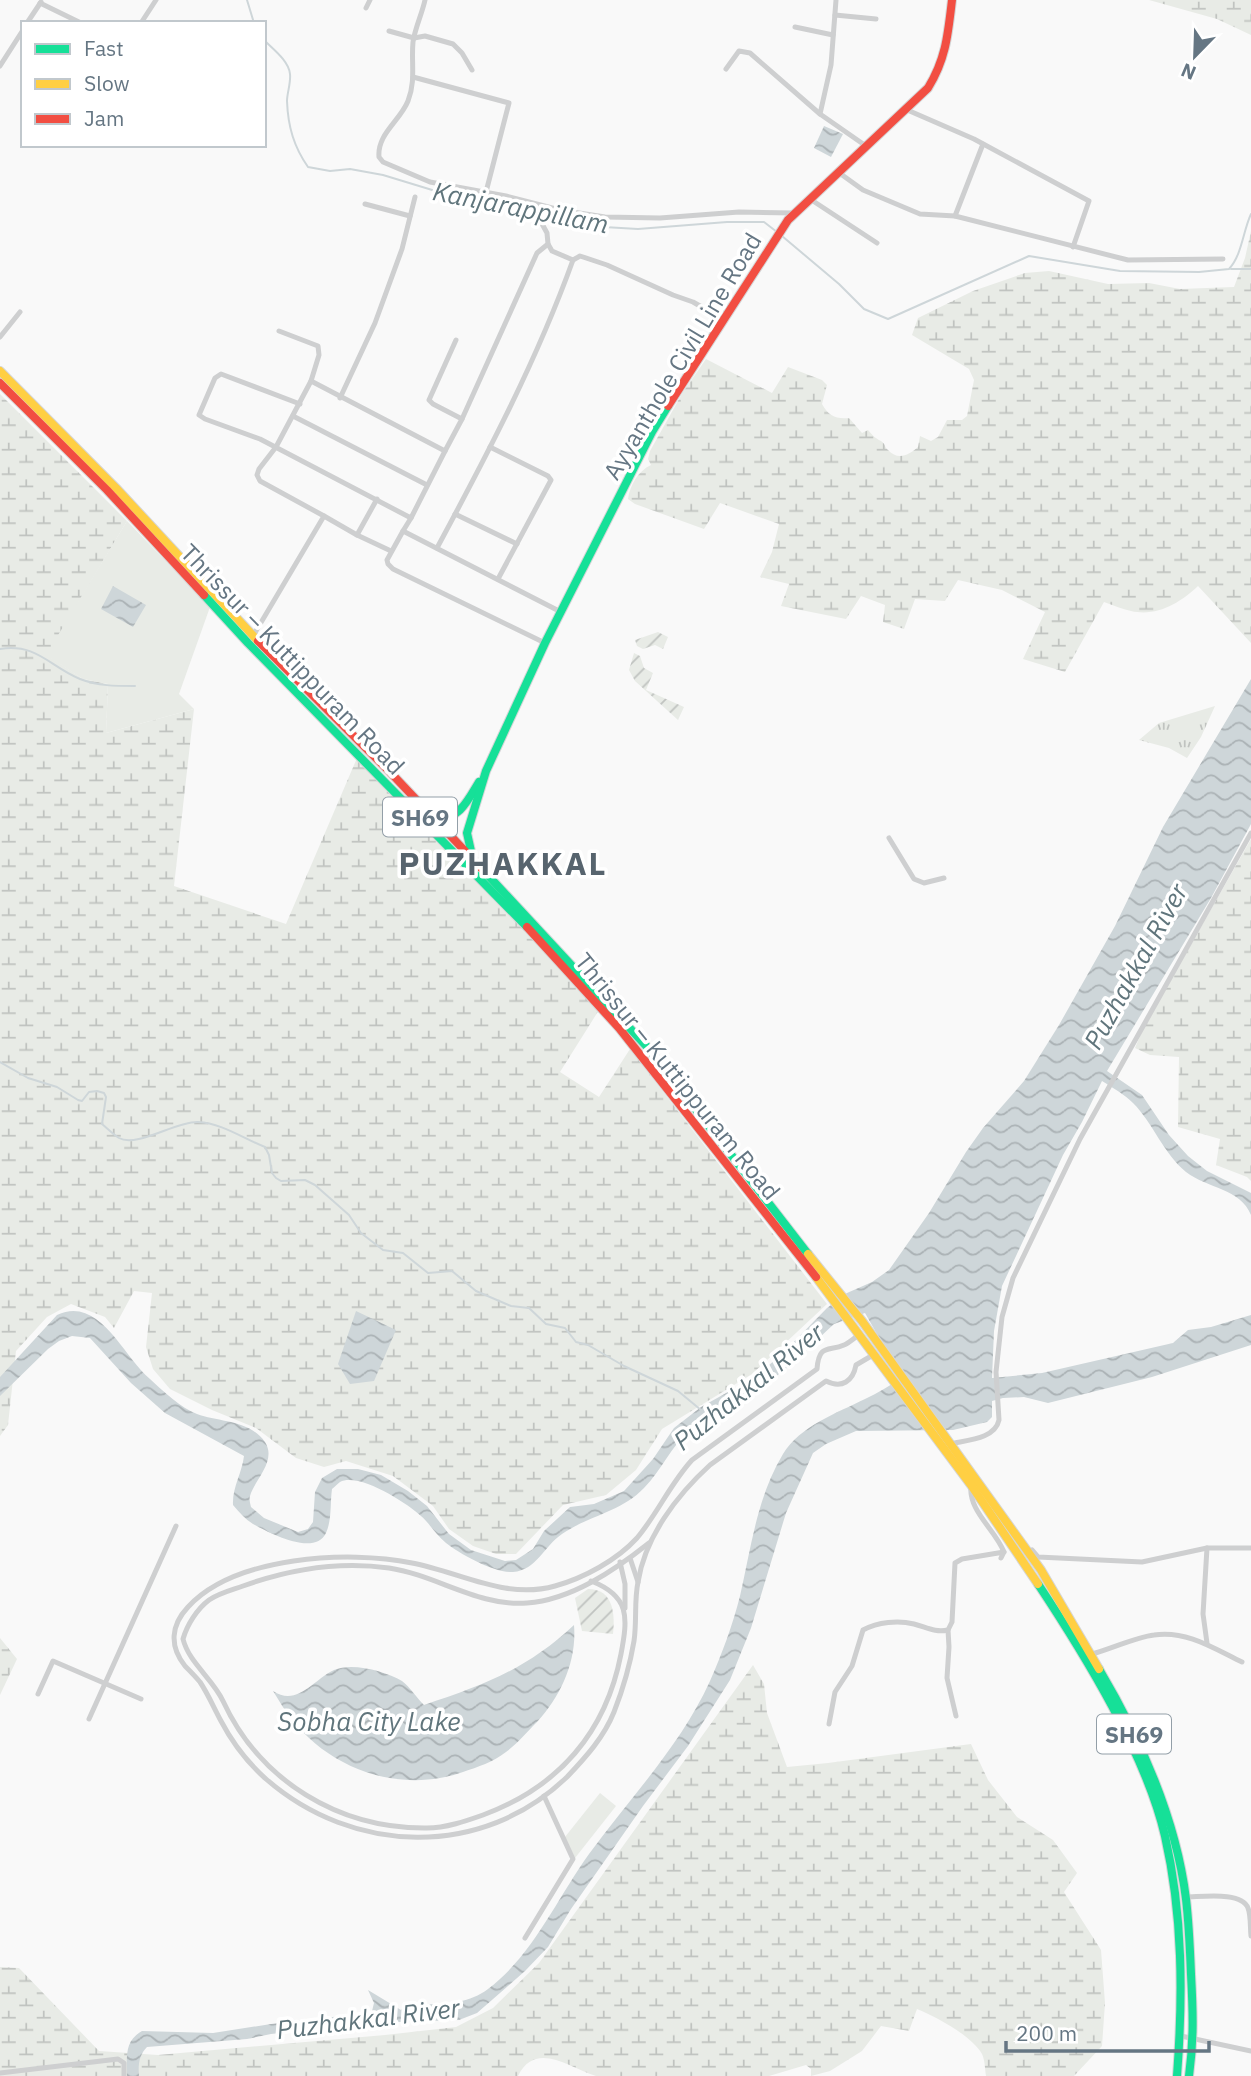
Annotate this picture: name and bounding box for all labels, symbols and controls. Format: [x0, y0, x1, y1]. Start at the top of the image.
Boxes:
legend [21, 21, 266, 147]
north arrow [1160, 21, 1230, 91]
text: Fast [84, 34, 124, 62]
text: N [1177, 58, 1199, 85]
text: Slow [84, 69, 130, 97]
text: Jam [84, 104, 124, 132]
water label: Kanjarappillam [430, 173, 612, 241]
street label: Ayyanthole Civil Line Road [596, 227, 768, 485]
street label: Thrissur – Kuttippuram Road [174, 537, 412, 781]
road number: SH69 [383, 797, 457, 836]
district label: PUZHAKKAL [398, 842, 608, 884]
water label: Puzhakkal River [1075, 876, 1195, 1055]
street label: Thrissur – Kuttippuram Road [568, 946, 788, 1206]
water label: Puzhakkal River [666, 1314, 832, 1457]
water label: Sobha City Lake [277, 1704, 461, 1738]
road number: SH69 [1097, 1714, 1171, 1754]
water label: Puzhakkal River [274, 1990, 463, 2046]
scale bar [1006, 2010, 1209, 2054]
text: 200 m [1016, 2019, 1077, 2047]

